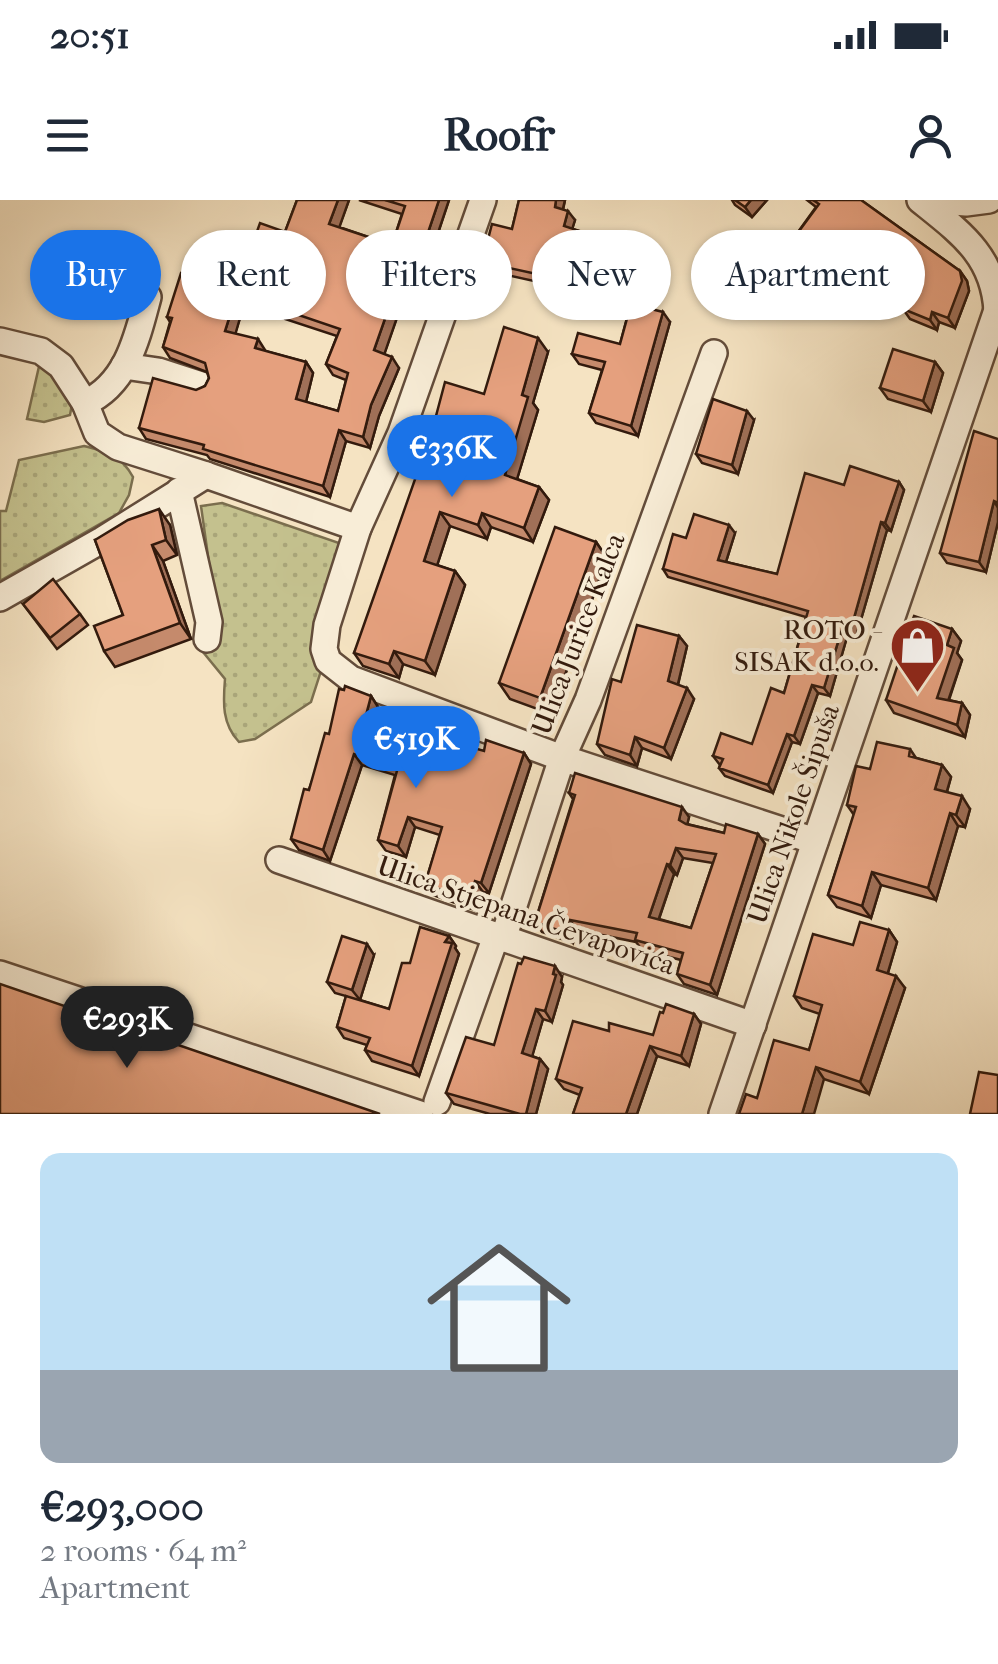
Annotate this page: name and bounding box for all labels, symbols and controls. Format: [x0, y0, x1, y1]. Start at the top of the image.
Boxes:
text: 20:51 [50, 13, 130, 58]
icon: menu [40, 108, 95, 163]
icon: person [903, 108, 958, 163]
text: Roofr [443, 109, 555, 162]
chip: Buy [30, 230, 161, 320]
chip: Rent [181, 230, 326, 320]
chip: Filters [346, 230, 512, 320]
chip: New [532, 230, 671, 320]
chip: Apartment [691, 230, 925, 320]
pin: €336K [382, 415, 522, 500]
text: €336K [409, 429, 495, 466]
street label: Ulica Jurice Kalca [524, 527, 632, 740]
place label: ROTO - SISAK d.o.o. [734, 613, 883, 678]
shop icon: ROTO - SISAK d.o.o. [888, 615, 948, 694]
street label: Ulica Nikole Šipuša [740, 699, 846, 928]
pin: €519K [346, 706, 486, 791]
text: €519K [374, 720, 458, 757]
street label: Ulica Stjepana Čevapovića [373, 848, 680, 982]
pin: €293K [57, 986, 197, 1071]
text: €293K [83, 1000, 171, 1037]
icon: home [409, 1218, 589, 1398]
text: €293,000 [40, 1483, 204, 1532]
text: 2 rooms · 64 m² [40, 1532, 246, 1569]
text: Apartment [40, 1569, 190, 1606]

